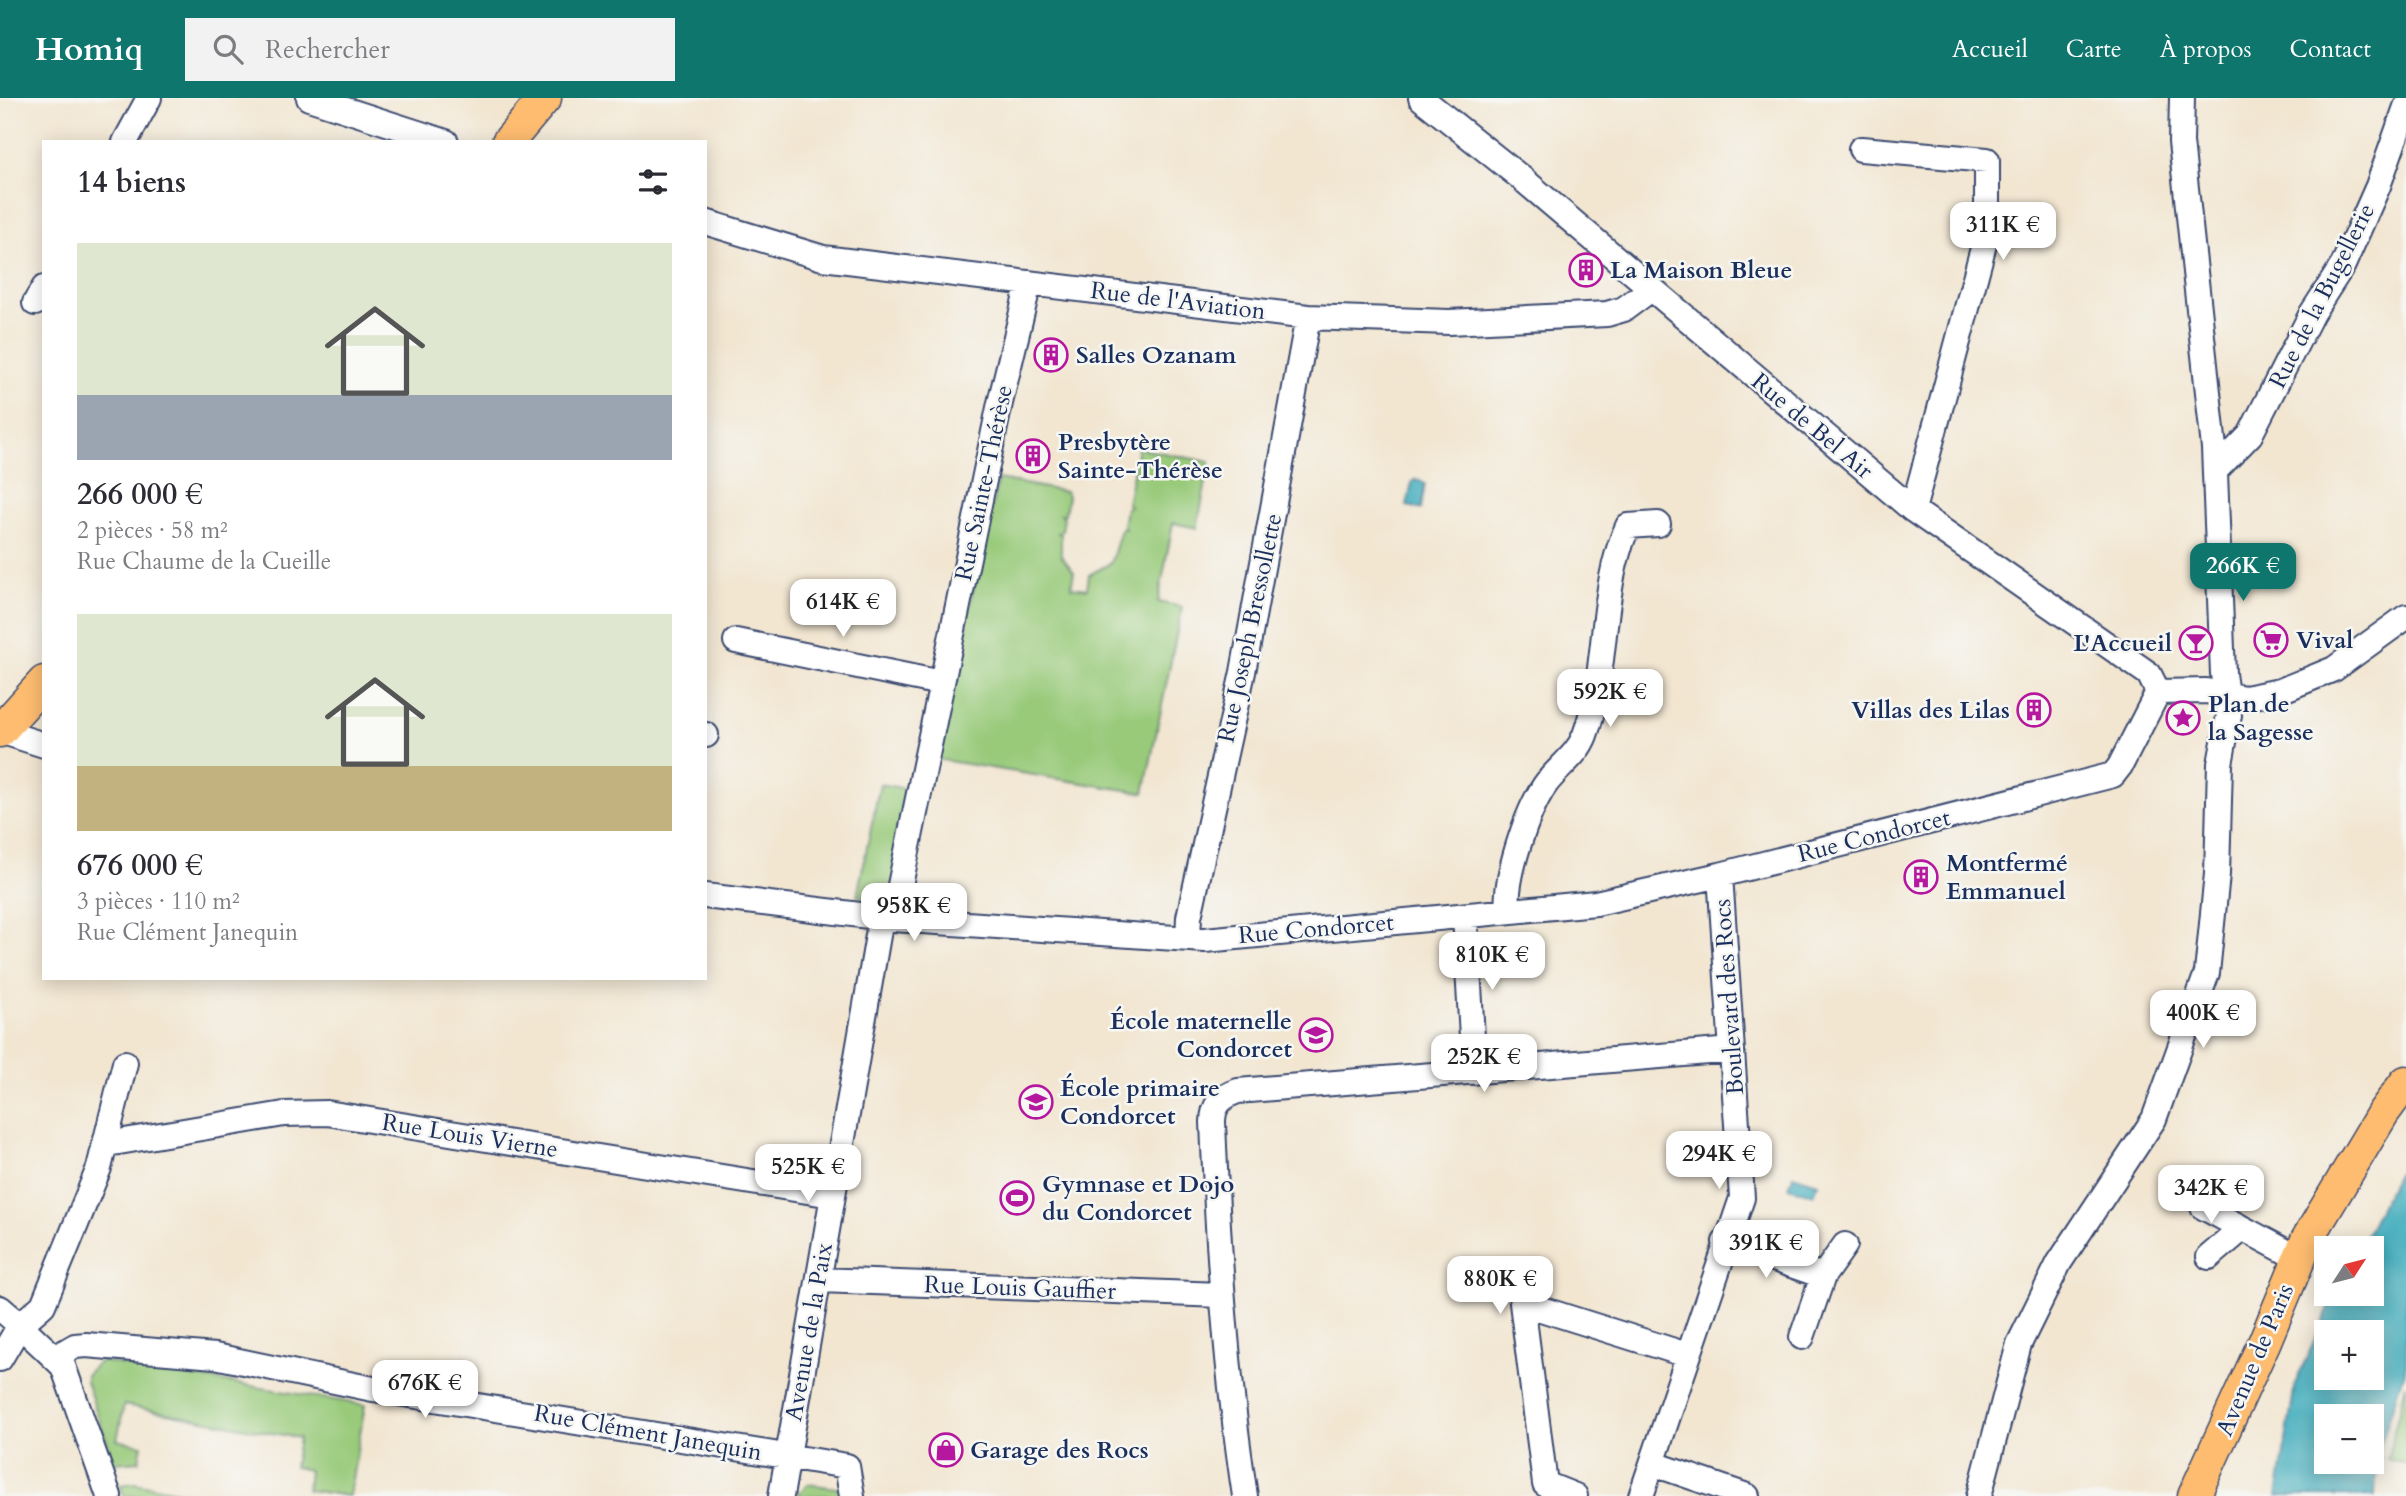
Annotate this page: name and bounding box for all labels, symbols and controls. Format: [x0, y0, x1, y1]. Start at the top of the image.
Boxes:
search box [185, 18, 675, 81]
text: Homiq [35, 27, 143, 72]
icon: search [209, 30, 247, 68]
text: Rechercher [265, 32, 390, 67]
text: Accueil [1952, 33, 2028, 66]
text: Carte [2066, 33, 2122, 66]
text: À propos [2160, 33, 2252, 66]
text: Contact [2290, 33, 2371, 66]
text: 14 biens [77, 162, 186, 203]
icon: filters [634, 163, 672, 201]
street label: Rue de la Bugellerie [2261, 198, 2383, 394]
pin: 311K € [1946, 202, 2060, 262]
text: 311K € [1966, 209, 2040, 240]
building icon: La Maison Bleue [1567, 251, 1605, 289]
place label: La Maison Bleue [1610, 254, 1792, 287]
street label: Rue de l'Aviation [1089, 274, 1268, 328]
icon: home [312, 288, 438, 414]
building icon: Salles Ozanam [1032, 336, 1070, 374]
place label: Salles Ozanam [1076, 339, 1237, 372]
street label: Rue de Bel Air [1744, 365, 1880, 487]
street label: Rue Sainte-Thérèse [947, 382, 1021, 584]
place label: Presbytère Sainte-Thérèse [1058, 426, 1223, 487]
building icon: Presbytère Sainte-Thérèse [1014, 437, 1052, 475]
text: 266 000 € [77, 474, 203, 515]
street label: Rue Joseph Bressollette [1210, 510, 1290, 746]
text: 2 pièces · 58 m² [77, 515, 228, 546]
pin: 266K € [2186, 544, 2300, 603]
text: Rue Chaume de la Cueille [77, 546, 331, 577]
text: 266K € [2206, 550, 2280, 581]
pin: 614K € [786, 580, 900, 639]
text: 614K € [806, 586, 880, 617]
supermarket icon: Vival [2252, 621, 2290, 659]
bar icon: L'Accueil [2177, 624, 2215, 662]
place label: Vival [2296, 624, 2353, 657]
place label: L'Accueil [2073, 627, 2172, 660]
icon: home [312, 659, 438, 785]
pin: 592K € [1553, 670, 1667, 729]
text: 592K € [1573, 676, 1647, 707]
place label: Plan de la Sagesse [2208, 688, 2314, 749]
building icon: Villas des Lilas [2015, 691, 2053, 729]
place label: Villas des Lilas [1851, 694, 2010, 727]
place icon: Plan de la Sagesse [2164, 699, 2202, 737]
street label: Rue Condorcet [1794, 801, 1954, 871]
text: 676 000 € [77, 845, 203, 886]
place label: Montfermé Emmanuel [1946, 847, 2068, 908]
building icon: Montfermé Emmanuel [1902, 858, 1940, 896]
pin: 958K € [857, 884, 971, 943]
text: 3 pièces · 110 m² [77, 886, 240, 917]
text: 958K € [877, 890, 951, 921]
street label: Boulevard des Rocs [1706, 898, 1752, 1096]
street label: Rue Condorcet [1237, 906, 1396, 952]
text: Rue Clément Janequin [77, 917, 298, 948]
pin: 810K € [1435, 932, 1549, 992]
text: 810K € [1455, 939, 1529, 970]
pin: 400K € [2146, 990, 2260, 1050]
text: 400K € [2166, 997, 2240, 1028]
place label: École maternelle Condorcet [1110, 1005, 1293, 1066]
school or university icon: École maternelle Condorcet [1297, 1016, 1335, 1054]
pin: 252K € [1427, 1034, 1541, 1094]
text: 252K € [1447, 1041, 1521, 1072]
place label: École primaire Condorcet [1060, 1072, 1220, 1133]
school or university icon: École primaire Condorcet [1017, 1083, 1055, 1121]
street label: Rue Louis Vierne [380, 1106, 560, 1166]
pin: 294K € [1662, 1132, 1776, 1191]
text: 294K € [1682, 1138, 1756, 1169]
pin: 525K € [751, 1144, 865, 1204]
text: 525K € [771, 1151, 845, 1182]
pin: 342K € [2154, 1166, 2268, 1225]
place label: Gymnase et Dojo du Condorcet [1042, 1168, 1234, 1229]
text: 342K € [2174, 1172, 2248, 1203]
sports icon: Gymnase et Dojo du Condorcet [998, 1179, 1036, 1217]
pin: 391K € [1709, 1220, 1823, 1280]
text: 391K € [1729, 1227, 1803, 1258]
north arrow [2314, 1236, 2384, 1306]
map controls [2314, 1236, 2384, 1474]
street label: Avenue de la Paix [777, 1240, 841, 1424]
pin: 880K € [1443, 1256, 1557, 1316]
text: 880K € [1463, 1263, 1537, 1294]
street label: Rue Louis Gauffier [924, 1268, 1117, 1308]
street label: Avenue de Paris [2208, 1279, 2302, 1441]
button: + [2314, 1320, 2384, 1390]
pin: 676K € [368, 1360, 482, 1420]
text: 676K € [388, 1367, 462, 1398]
street label: Rue Clément Janequin [531, 1397, 765, 1469]
button: − [2314, 1404, 2384, 1474]
shop icon: Garage des Rocs [927, 1431, 965, 1469]
place label: Garage des Rocs [970, 1434, 1149, 1467]

